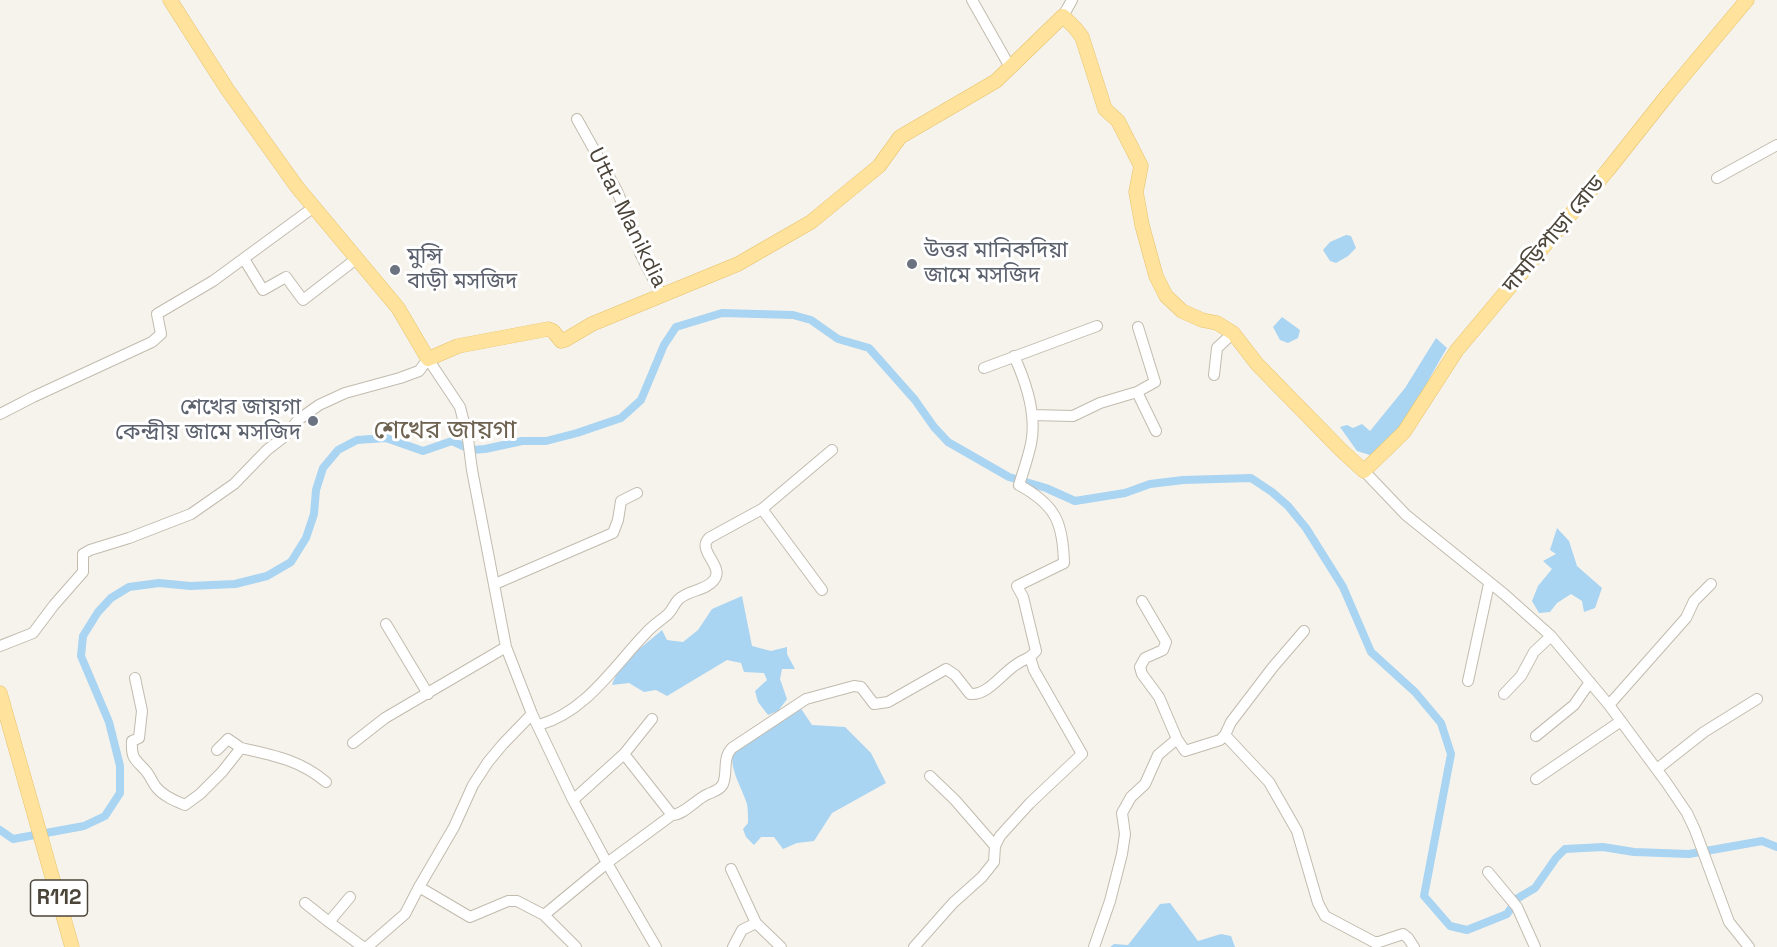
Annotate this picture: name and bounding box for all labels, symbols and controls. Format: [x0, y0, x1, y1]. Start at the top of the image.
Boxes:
street label: Uttar Manikdia [582, 144, 672, 292]
street label: দামড়িপাড়া রোড [1497, 171, 1611, 299]
place label: উত্তর মানিকদিয়া জামে মসজিদ [924, 238, 1068, 290]
place label: মুন্সি বাড়ী মসজিদ [407, 244, 517, 296]
marker: উত্তর মানিকদিয়া জামে মসজিদ [905, 257, 919, 271]
marker: মুন্সি বাড়ী মসজিদ [388, 263, 402, 277]
place label: শেখের জায়গা কেন্দ্রীয় জামে মসজিদ [115, 395, 301, 446]
marker: শেখের জায়গা কেন্দ্রীয় জামে মসজিদ [306, 414, 320, 428]
district label: শেখের জায়গা [373, 415, 517, 447]
road number: R112 [31, 880, 88, 916]

